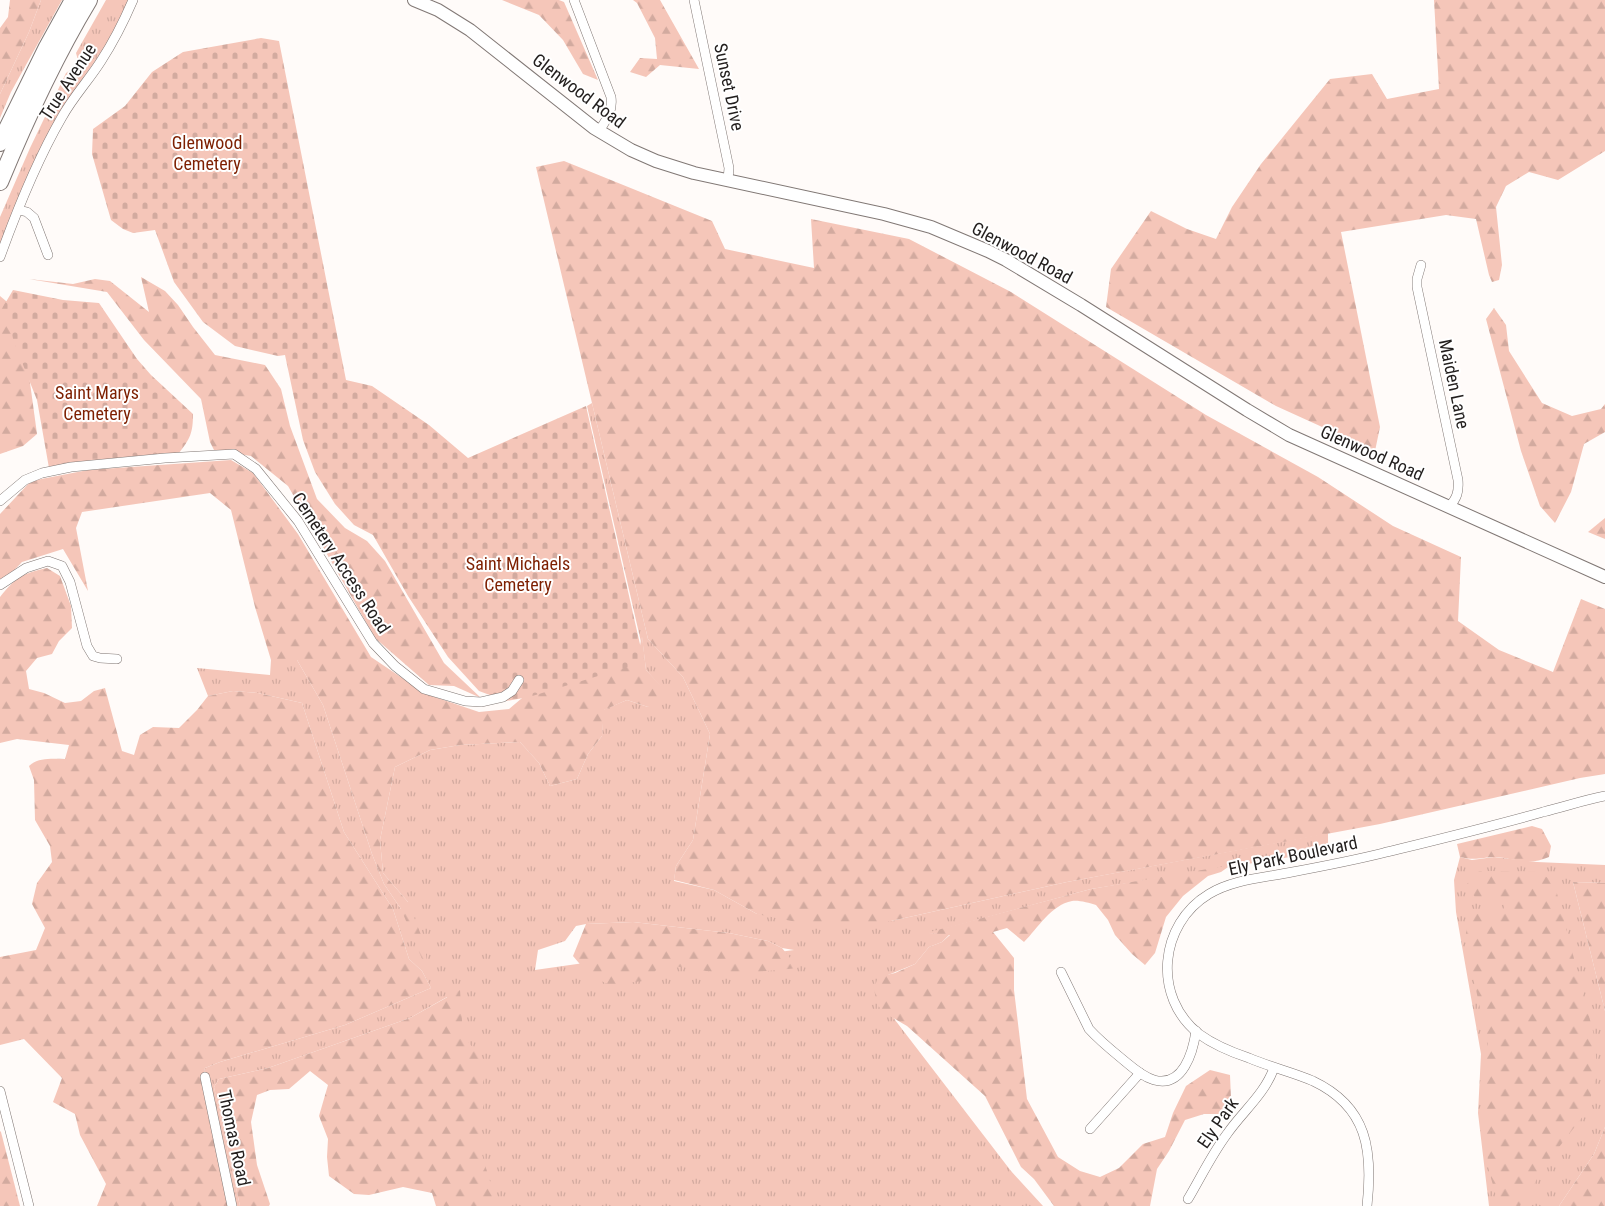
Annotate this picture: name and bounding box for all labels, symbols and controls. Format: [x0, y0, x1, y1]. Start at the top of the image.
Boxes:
street label: True Avenue [35, 39, 100, 124]
street label: Sunset Drive [710, 41, 749, 132]
street label: Glenwood Road [529, 49, 630, 132]
park label: Glenwood Cemetery [172, 132, 242, 174]
street label: Glenwood Road [968, 217, 1076, 288]
street label: Maiden Lane [1435, 337, 1474, 431]
park label: Saint Marys Cemetery [55, 382, 139, 424]
street label: Glenwood Road [1317, 420, 1427, 485]
street label: Cemetery Access Road [288, 488, 395, 637]
park label: Saint Michaels Cemetery [466, 553, 570, 595]
street label: Ely Park Boulevard [1226, 832, 1359, 879]
street label: Thomas Road [214, 1088, 255, 1188]
street label: Ely Park [1193, 1093, 1242, 1152]

